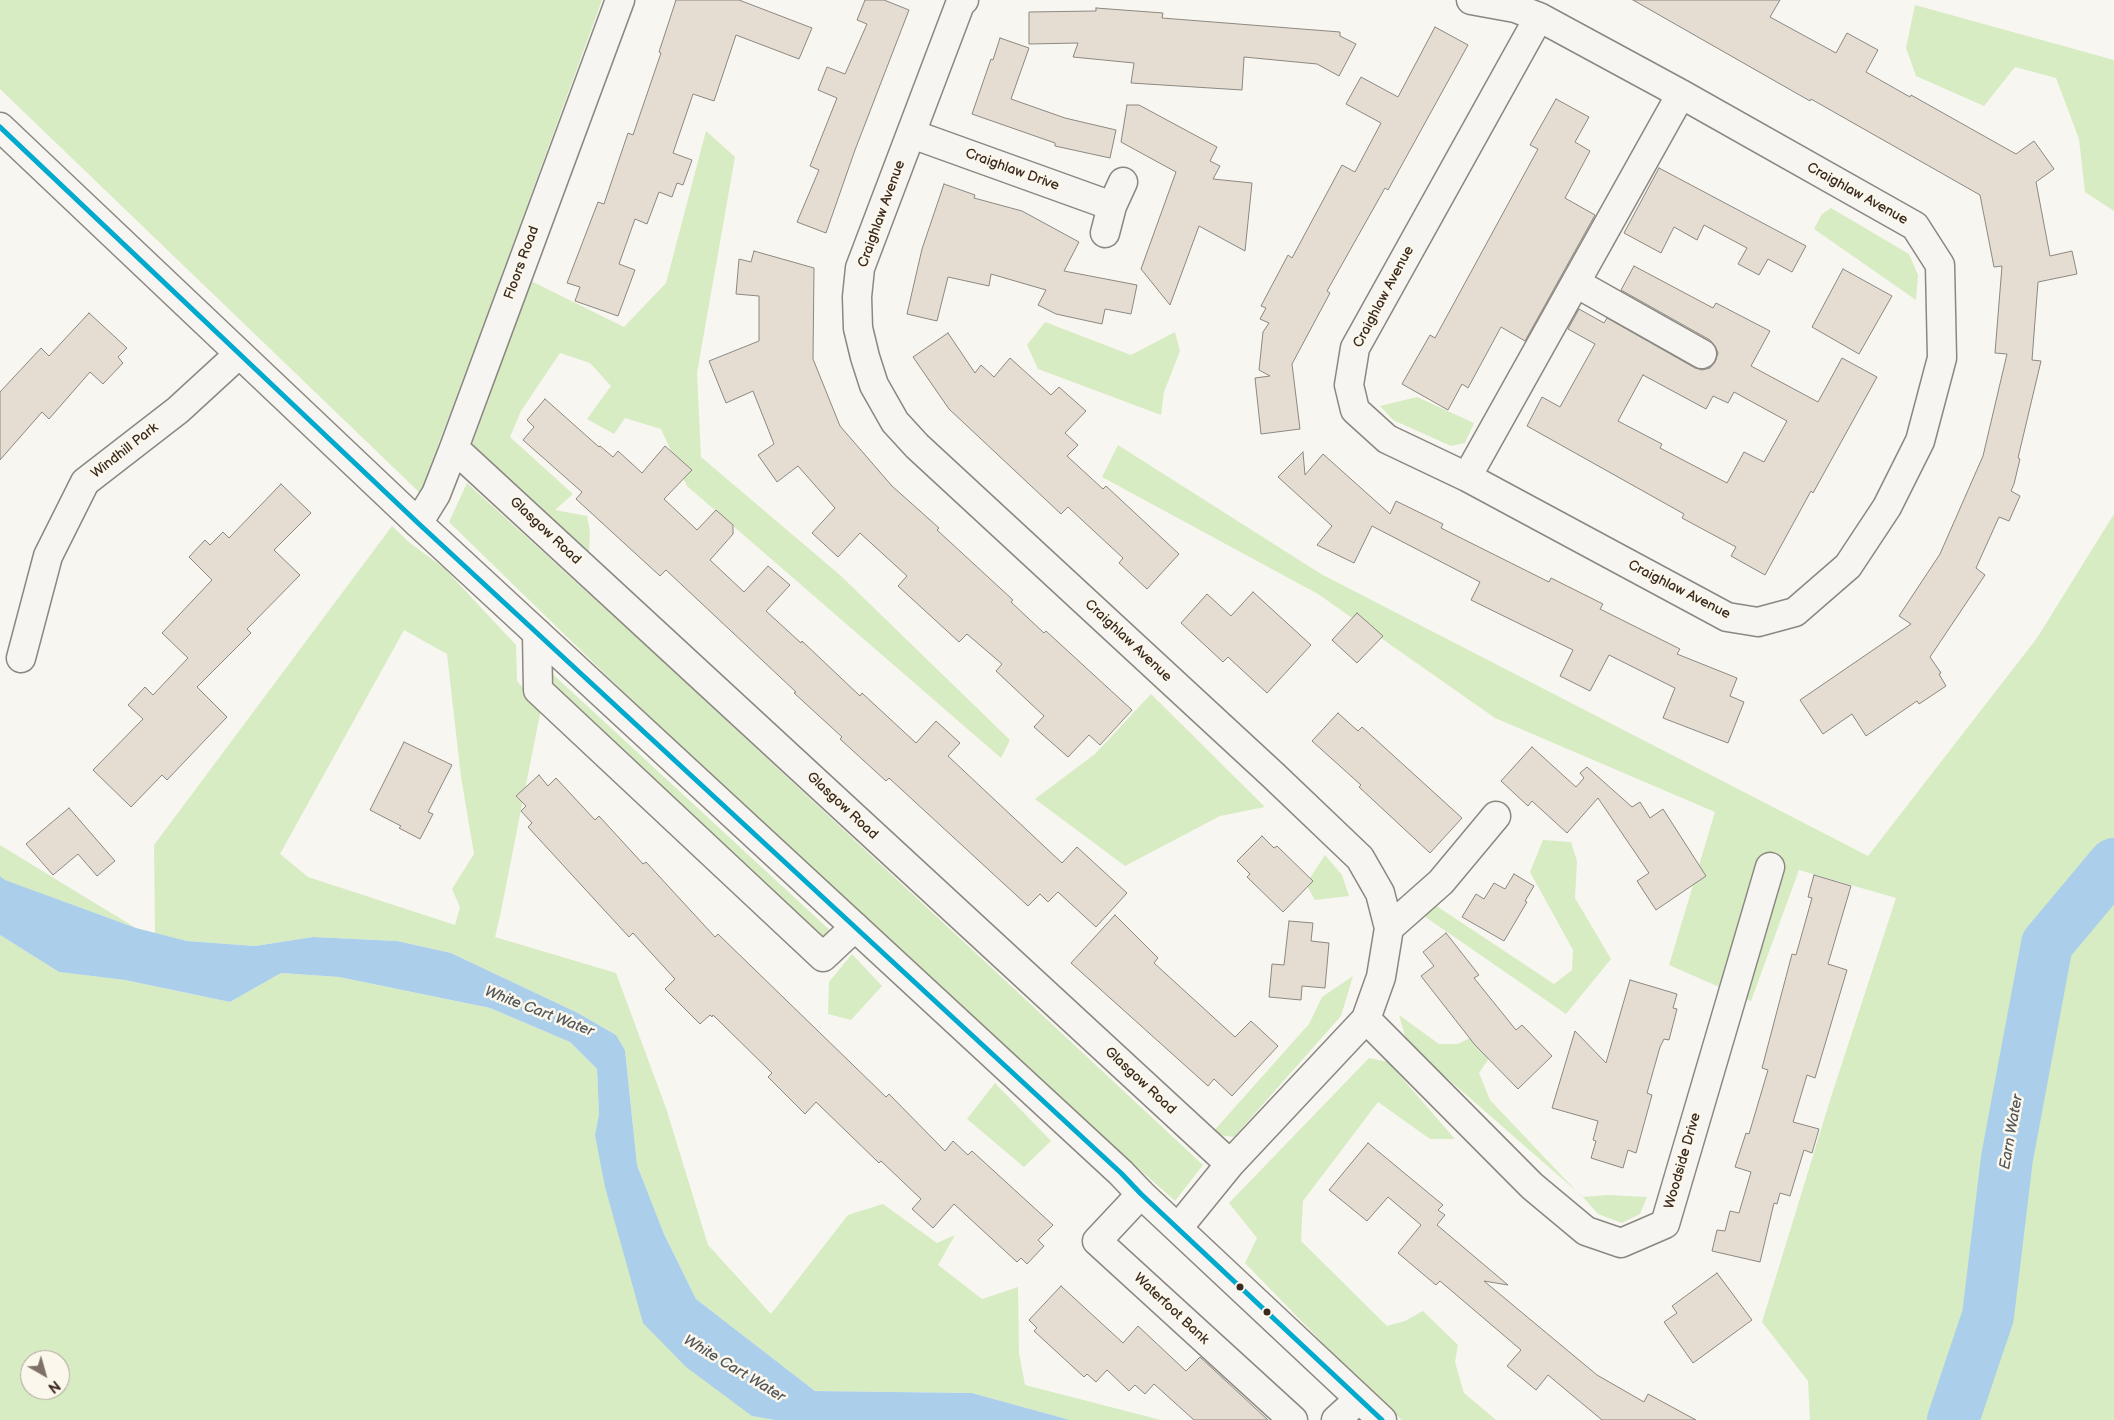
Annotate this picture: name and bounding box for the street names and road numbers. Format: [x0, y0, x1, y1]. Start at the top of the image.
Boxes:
street label: Craighlaw Drive [963, 145, 1061, 195]
street label: Craighlaw Avenue [855, 158, 909, 270]
street label: Craighlaw Avenue [1804, 159, 1910, 229]
street label: Floors Road [501, 224, 543, 302]
street label: Craighlaw Avenue [1350, 243, 1418, 351]
street label: Windhill Park [88, 420, 162, 482]
street label: Glasgow Road [506, 494, 584, 568]
street label: Craighlaw Avenue [1625, 557, 1733, 623]
street label: Craighlaw Avenue [1081, 596, 1175, 686]
street label: Glasgow Road [803, 769, 881, 843]
street label: Glasgow Road [1101, 1044, 1179, 1118]
street label: Woodside Drive [1661, 1111, 1705, 1211]
street label: Waterfoot Bank [1130, 1270, 1212, 1348]

